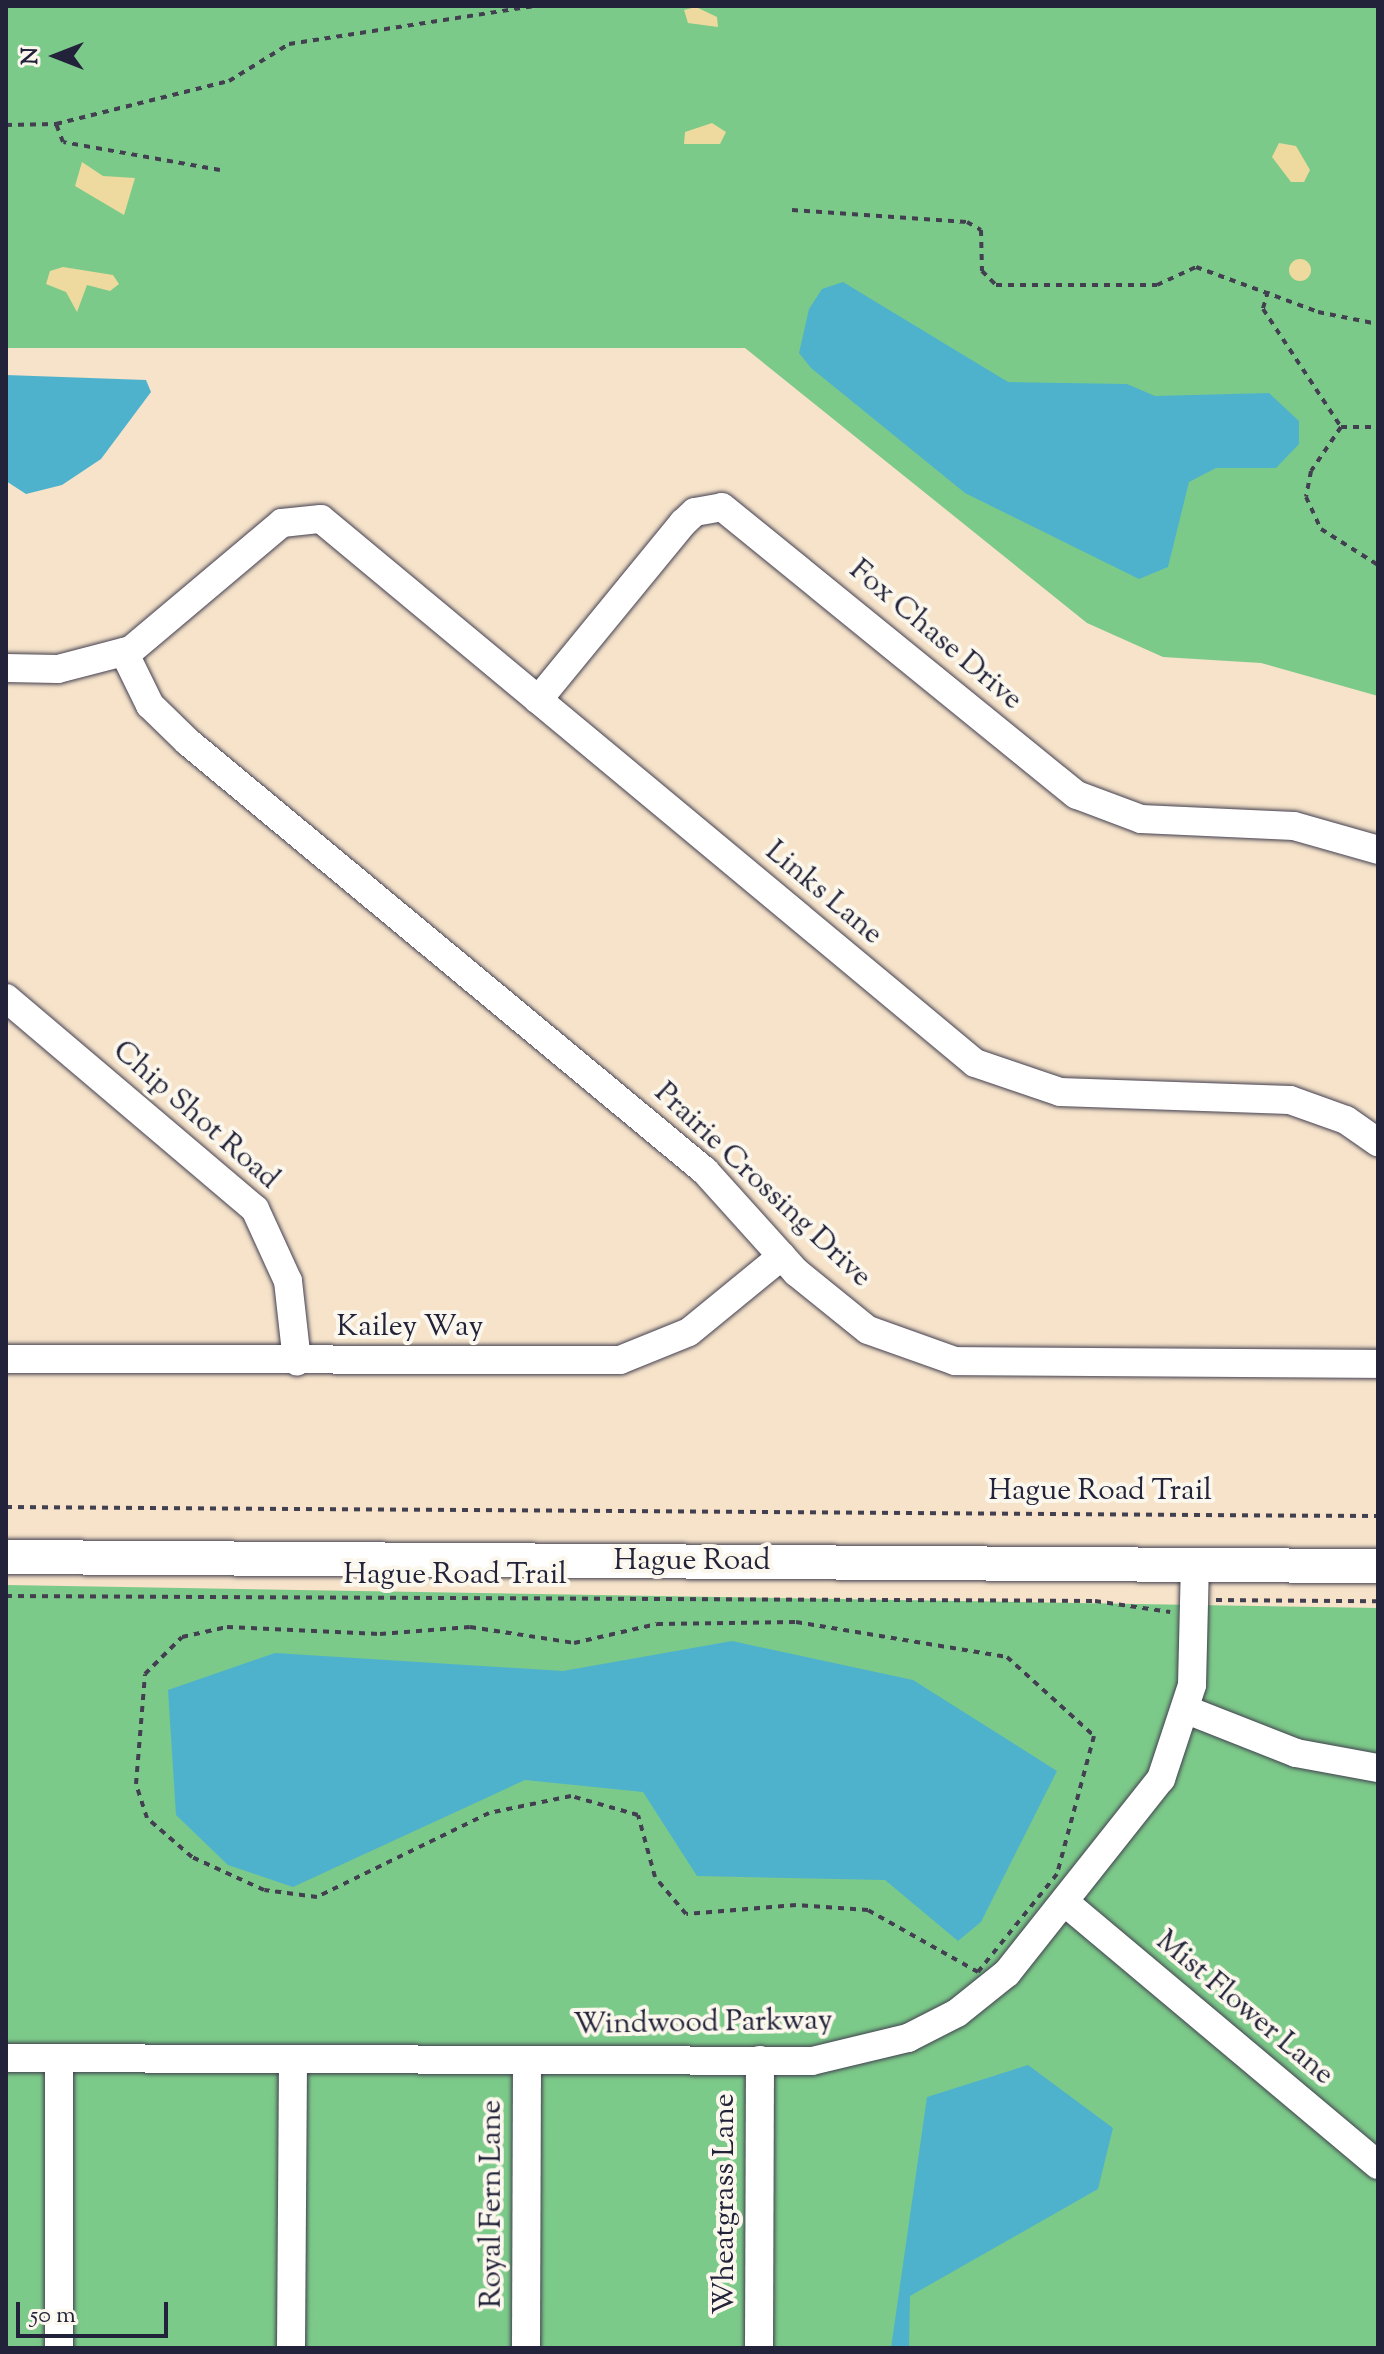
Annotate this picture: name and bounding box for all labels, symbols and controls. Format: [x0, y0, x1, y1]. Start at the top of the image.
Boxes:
north arrow [16, 16, 96, 96]
text: N [16, 47, 48, 65]
street label: Fox Chase Drive [841, 553, 1029, 719]
street label: Links Lane [757, 835, 889, 953]
street label: Chip Shot Road [104, 1034, 286, 1198]
street label: Prairie Crossing Drive [646, 1076, 878, 1296]
street label: Kailey Way [337, 1310, 483, 1346]
street label: Hague Road Trail [988, 1474, 1212, 1510]
street label: Hague Road [614, 1544, 770, 1580]
street label: Hague Road Trail [343, 1558, 567, 1594]
street label: Mist Flower Lane [1148, 1924, 1340, 2094]
street label: Windwood Parkway [573, 2004, 833, 2044]
street label: Wheatgrass Lane [708, 2093, 744, 2315]
street label: Royal Fern Lane [475, 2100, 511, 2308]
scale bar [20, 2286, 172, 2336]
text: 50 m [30, 2299, 76, 2333]

